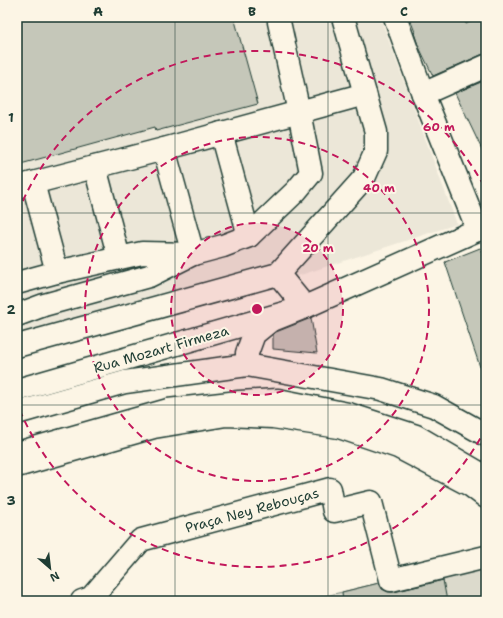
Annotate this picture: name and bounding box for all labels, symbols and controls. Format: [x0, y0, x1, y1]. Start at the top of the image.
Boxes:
text: A [93, 3, 103, 20]
text: B [248, 3, 256, 20]
text: C [400, 3, 408, 20]
text: 1 [8, 109, 14, 126]
text: 60 m [423, 119, 455, 135]
text: 40 m [363, 180, 395, 196]
text: 20 m [302, 240, 334, 256]
text: 2 [6, 301, 16, 318]
centre of rings [250, 302, 264, 316]
street label: Rua Mozart Firmeza [91, 321, 231, 377]
street label: Praça Ney Rebouças [183, 483, 321, 537]
text: 3 [6, 492, 16, 509]
north arrow [30, 548, 70, 588]
text: N [47, 568, 62, 585]

